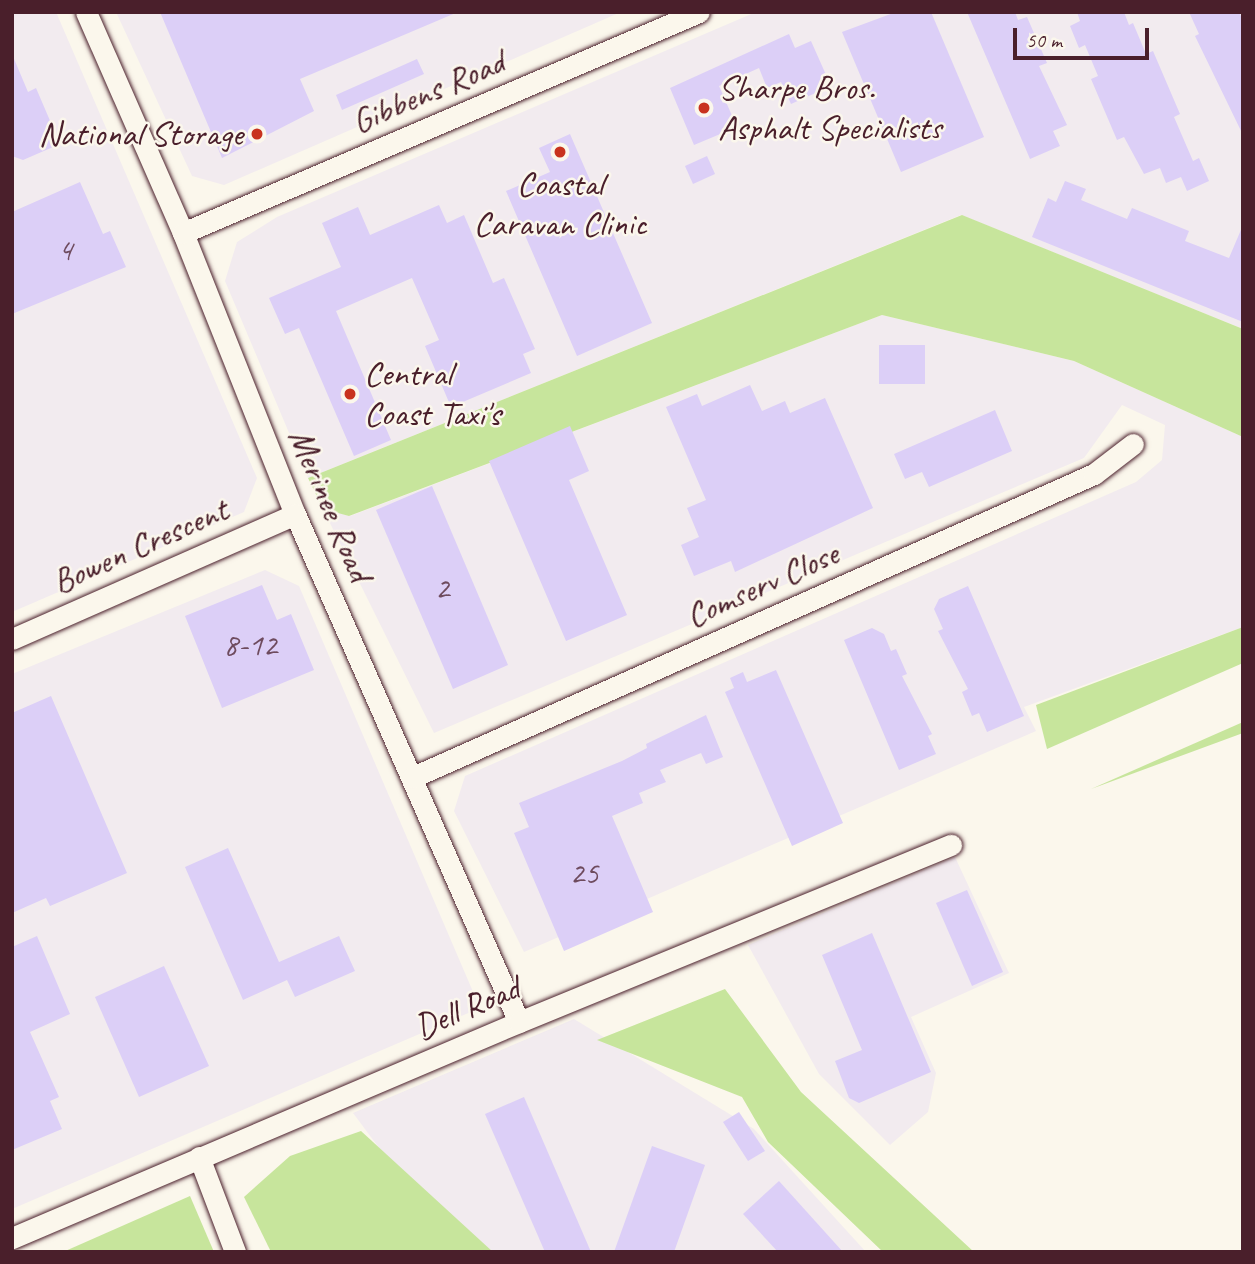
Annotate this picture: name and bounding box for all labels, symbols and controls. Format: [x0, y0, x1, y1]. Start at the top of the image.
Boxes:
scale bar [1017, 14, 1154, 58]
text: 50 m [1026, 27, 1062, 53]
street label: Gibbens Road [346, 41, 510, 143]
place label: Sharpe Bros. Asphalt Specialists [718, 67, 940, 149]
marker: Sharpe Bros. Asphalt Specialists [696, 100, 712, 116]
place label: National Storage [39, 113, 243, 155]
marker: National Storage [249, 126, 265, 142]
marker: Coastal Caravan Clinic [552, 144, 568, 160]
place label: Coastal Caravan Clinic [473, 163, 647, 245]
house number: 4 [58, 231, 72, 269]
place label: Central Coast Taxi's [364, 353, 502, 435]
marker: Central Coast Taxi's [342, 386, 358, 402]
street label: Merinee Road [279, 423, 381, 587]
street label: Bowen Crescent [46, 489, 234, 603]
street label: Comserv Close [679, 533, 845, 637]
house number: 2 [435, 569, 449, 607]
house number: 8-12 [223, 626, 277, 664]
house number: 25 [570, 854, 598, 892]
street label: Dell Road [408, 967, 526, 1049]

